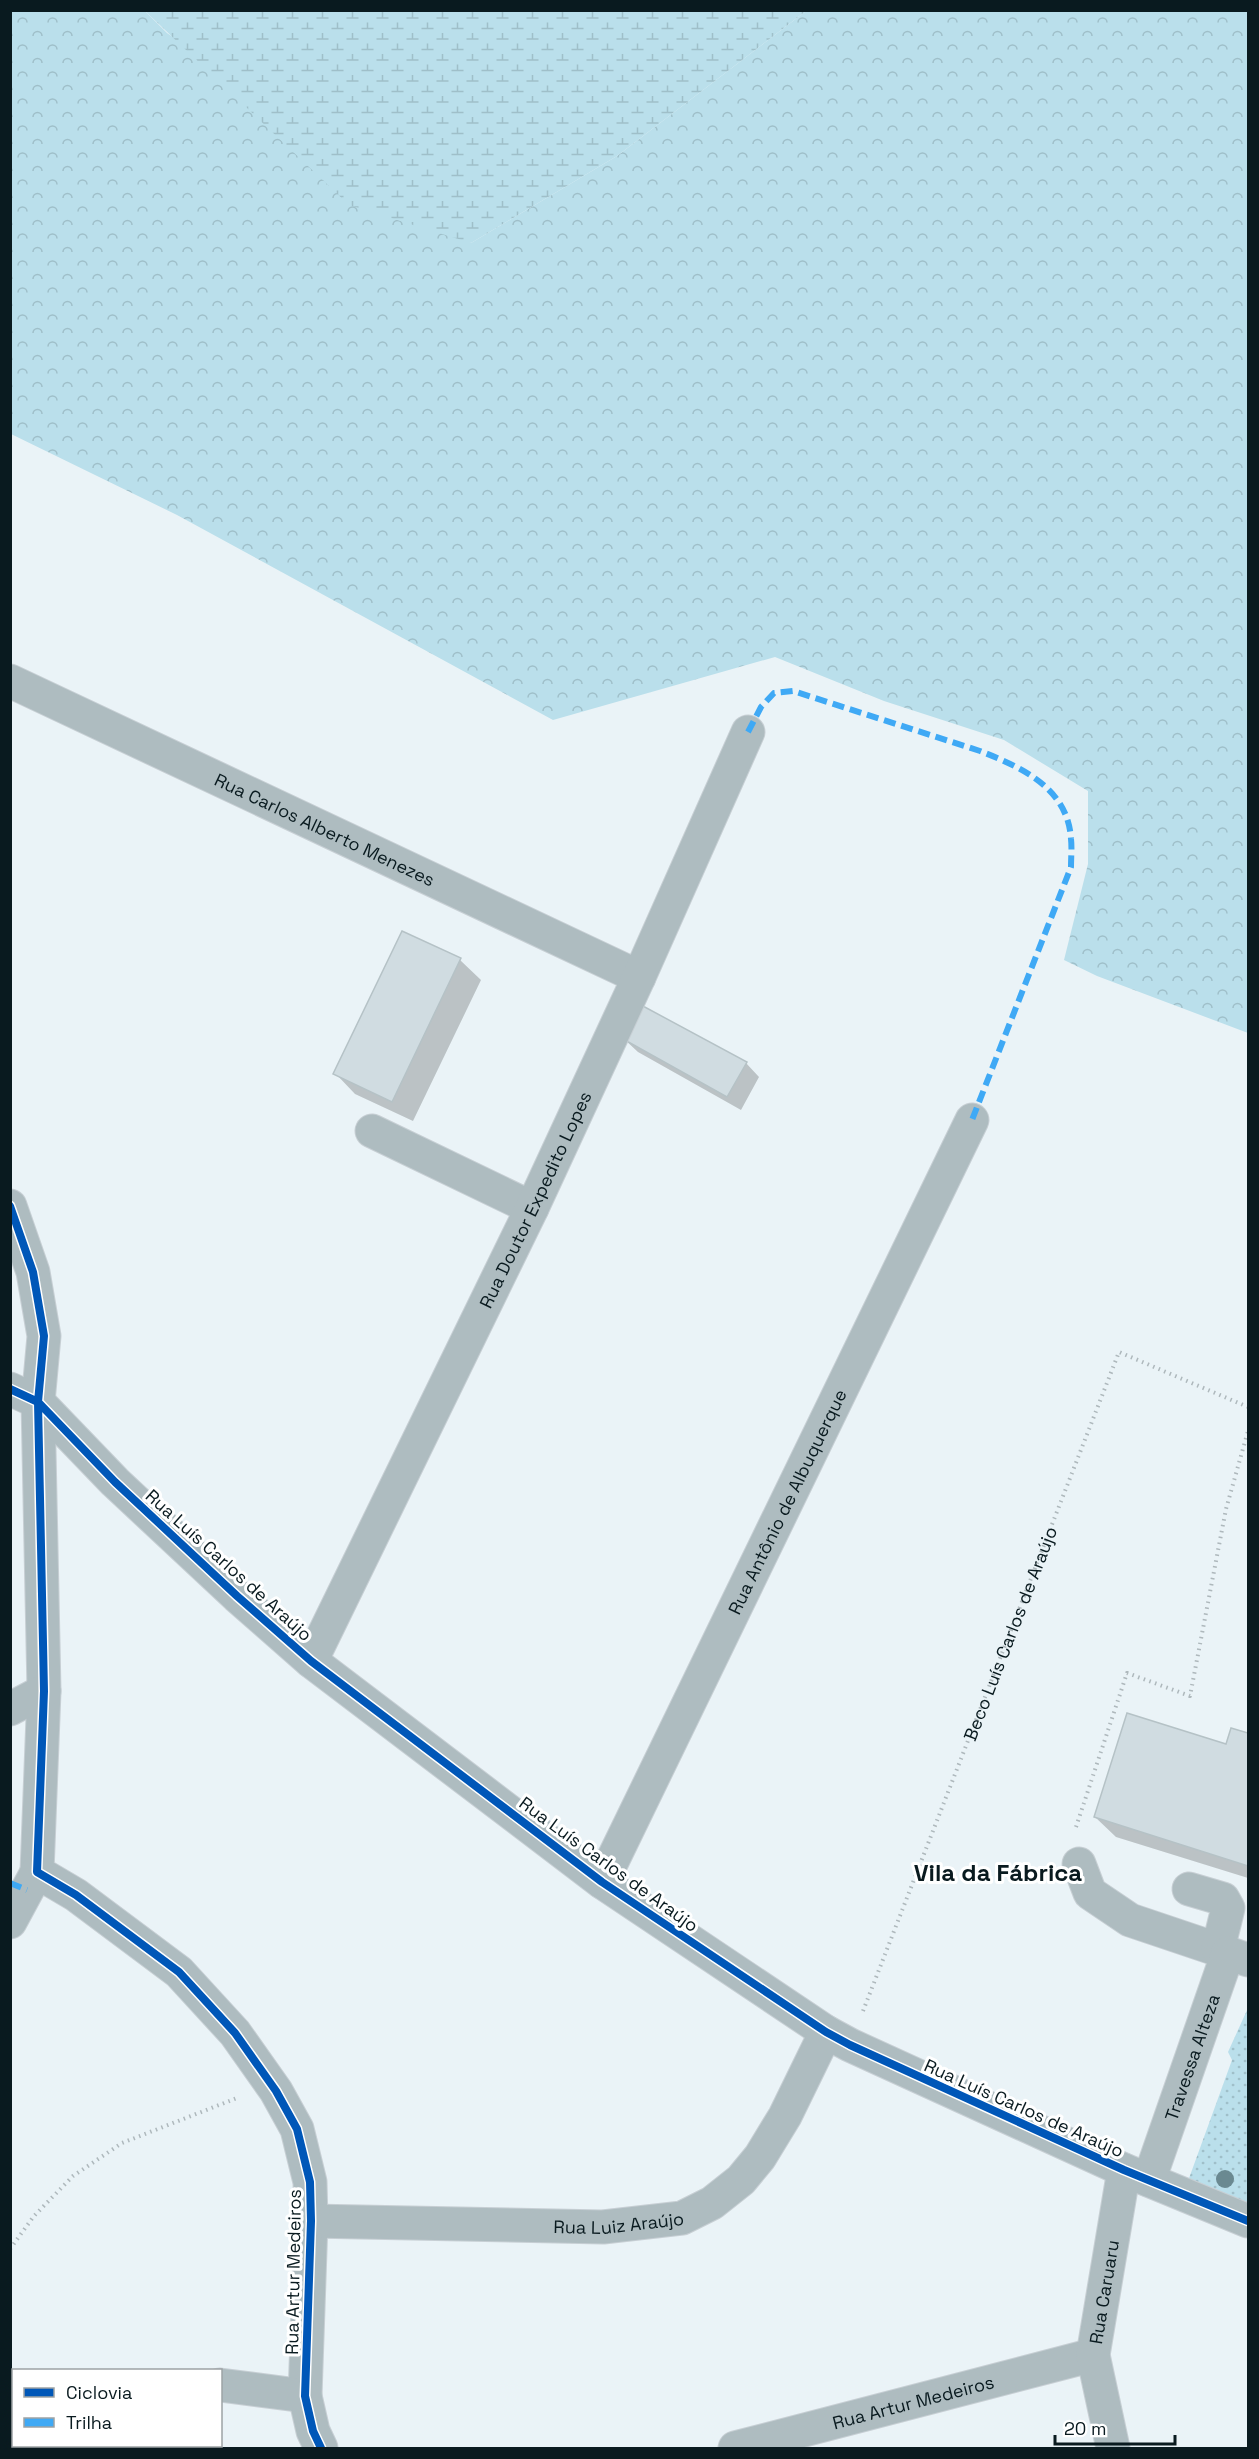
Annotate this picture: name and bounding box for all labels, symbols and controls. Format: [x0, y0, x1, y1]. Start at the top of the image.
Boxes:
street label: Rua Carlos Alberto Menezes [211, 767, 439, 891]
street label: Rua Doutor Expedito Lopes [474, 1087, 596, 1312]
street label: Rua Antônio de Albuquerque [722, 1385, 851, 1618]
street label: Rua Luís Carlos de Araújo [141, 1484, 317, 1646]
street label: Beco Luís Carlos de Araújo [958, 1523, 1062, 1744]
street label: Rua Luís Carlos de Araújo [515, 1791, 703, 1937]
district label: Vila da Fábrica [914, 1857, 1082, 1888]
street label: Travessa Alteza [1159, 1991, 1224, 2124]
street label: Rua Luís Carlos de Araújo [921, 2054, 1127, 2162]
street label: Rua Artur Medeiros [280, 2189, 306, 2355]
street label: Rua Luiz Araújo [553, 2206, 685, 2239]
street label: Rua Caruaru [1084, 2238, 1124, 2346]
legend [12, 2369, 222, 2447]
street label: Rua Artur Medeiros [830, 2370, 996, 2434]
text: Ciclovia [66, 2381, 132, 2404]
scale bar [1055, 2408, 1175, 2446]
text: Trilha [66, 2411, 112, 2434]
text: 20 m [1064, 2417, 1107, 2440]

